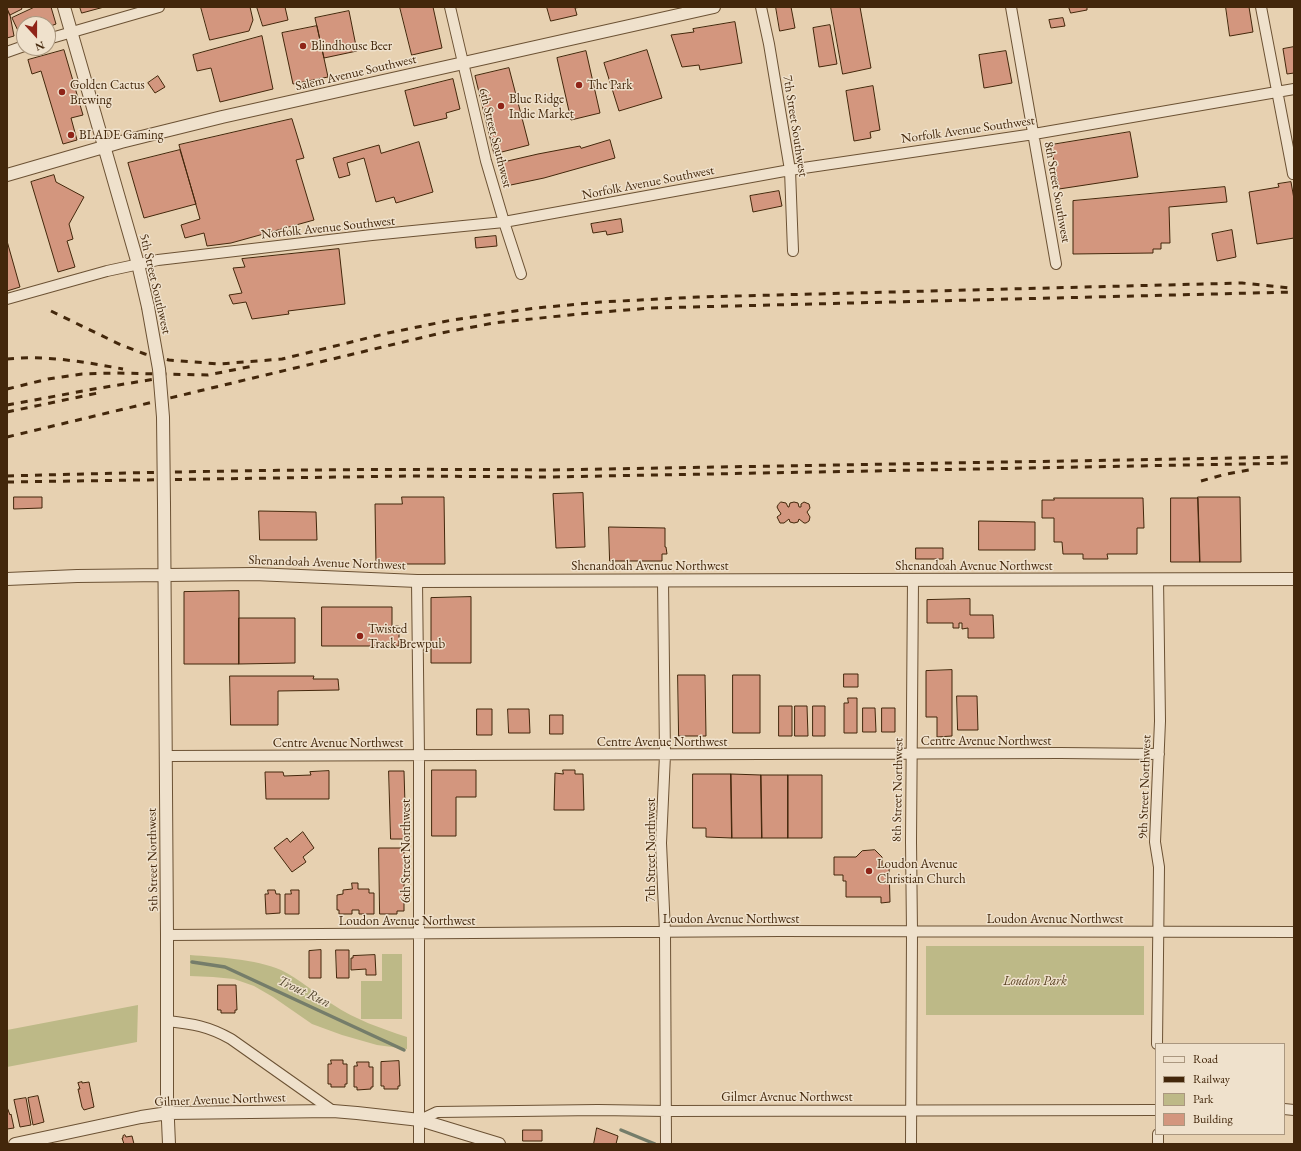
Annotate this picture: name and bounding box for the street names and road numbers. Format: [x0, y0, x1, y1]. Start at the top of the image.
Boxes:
street label: Salem Avenue Southwest [294, 51, 418, 95]
street label: 7th Street Southwest [779, 74, 811, 178]
street label: 6th Street Southwest [475, 86, 515, 190]
street label: Norfolk Avenue Southwest [900, 113, 1036, 147]
street label: 8th Street Southwest [1040, 140, 1074, 244]
street label: Norfolk Avenue Southwest [580, 163, 716, 203]
street label: Norfolk Avenue Southwest [260, 213, 396, 243]
street label: 5th Street Southwest [136, 232, 174, 336]
street label: Shenandoah Avenue Northwest [248, 552, 406, 574]
street label: Shenandoah Avenue Northwest [571, 558, 729, 574]
street label: Shenandoah Avenue Northwest [895, 558, 1053, 574]
street label: Centre Avenue Northwest [921, 733, 1051, 749]
street label: Centre Avenue Northwest [597, 734, 727, 750]
street label: Centre Avenue Northwest [273, 735, 403, 751]
street label: 9th Street Northwest [1135, 735, 1155, 839]
street label: 8th Street Northwest [889, 738, 907, 842]
street label: 7th Street Northwest [643, 798, 659, 902]
street label: 6th Street Northwest [398, 799, 414, 903]
street label: 5th Street Northwest [144, 808, 162, 912]
street label: Loudon Avenue Northwest [663, 911, 799, 927]
street label: Loudon Avenue Northwest [987, 911, 1123, 927]
street label: Loudon Avenue Northwest [339, 913, 475, 929]
street label: Gilmer Avenue Northwest [721, 1089, 853, 1105]
street label: Gilmer Avenue Northwest [154, 1090, 286, 1110]

